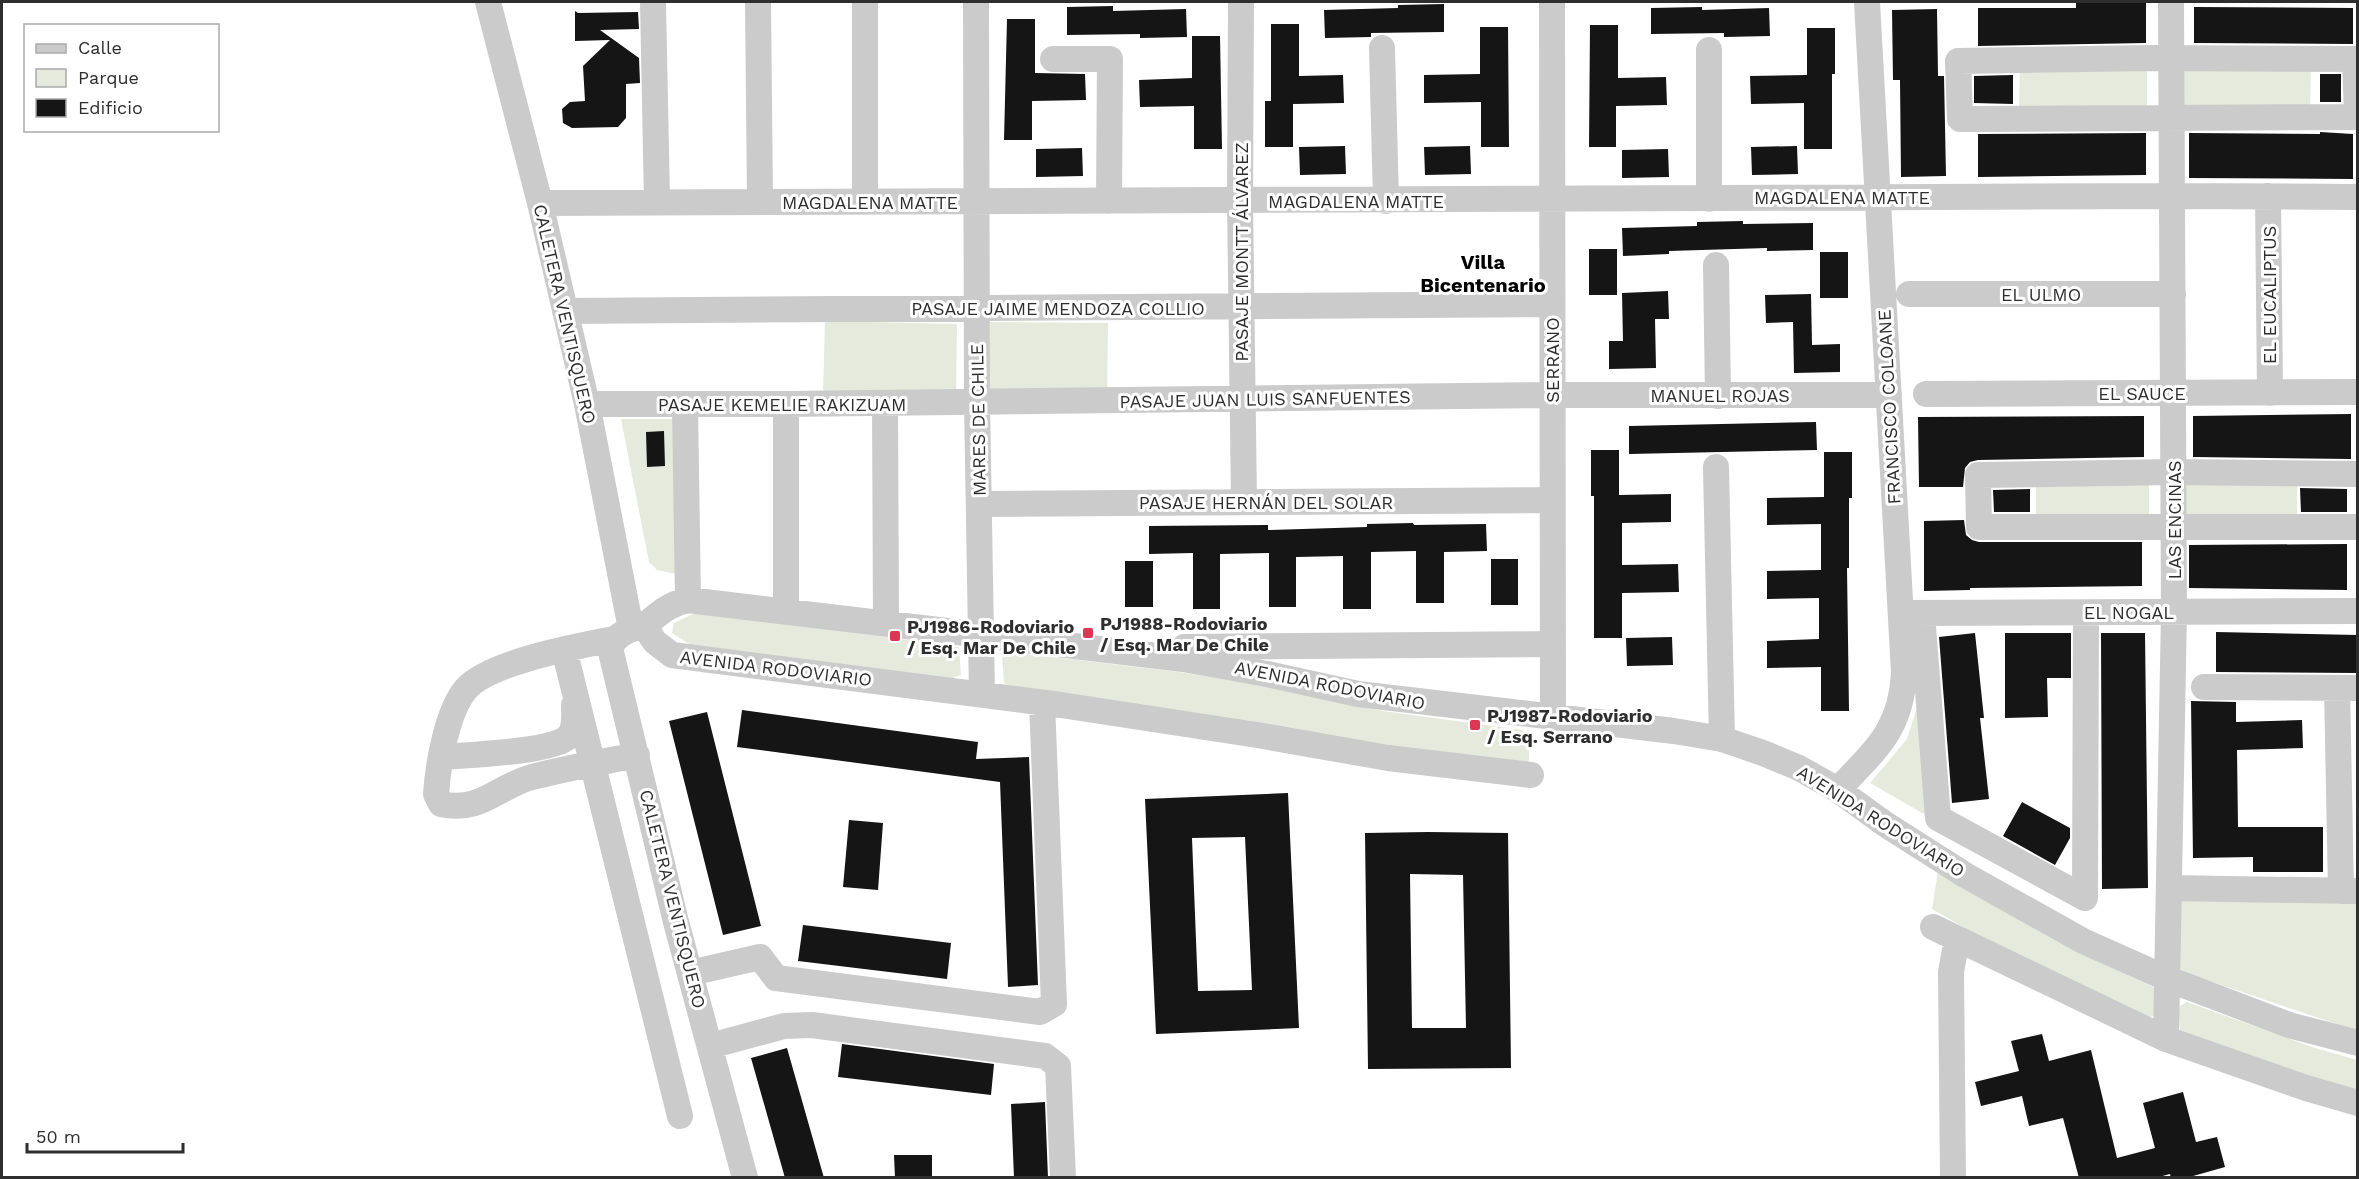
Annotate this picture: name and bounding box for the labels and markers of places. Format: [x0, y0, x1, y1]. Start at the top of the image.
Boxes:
place label: PJ1988-Rodoviario / Esq. Mar De Chile [1100, 613, 1269, 655]
place label: PJ1986-Rodoviario / Esq. Mar De Chile [907, 616, 1076, 658]
marker: PJ1988-Rodoviario / Esq. Mar De Chile [1081, 626, 1095, 640]
marker: PJ1986-Rodoviario / Esq. Mar De Chile [888, 629, 902, 643]
place label: PJ1987-Rodoviario / Esq. Serrano [1487, 705, 1653, 747]
marker: PJ1987-Rodoviario / Esq. Serrano [1468, 718, 1482, 732]

